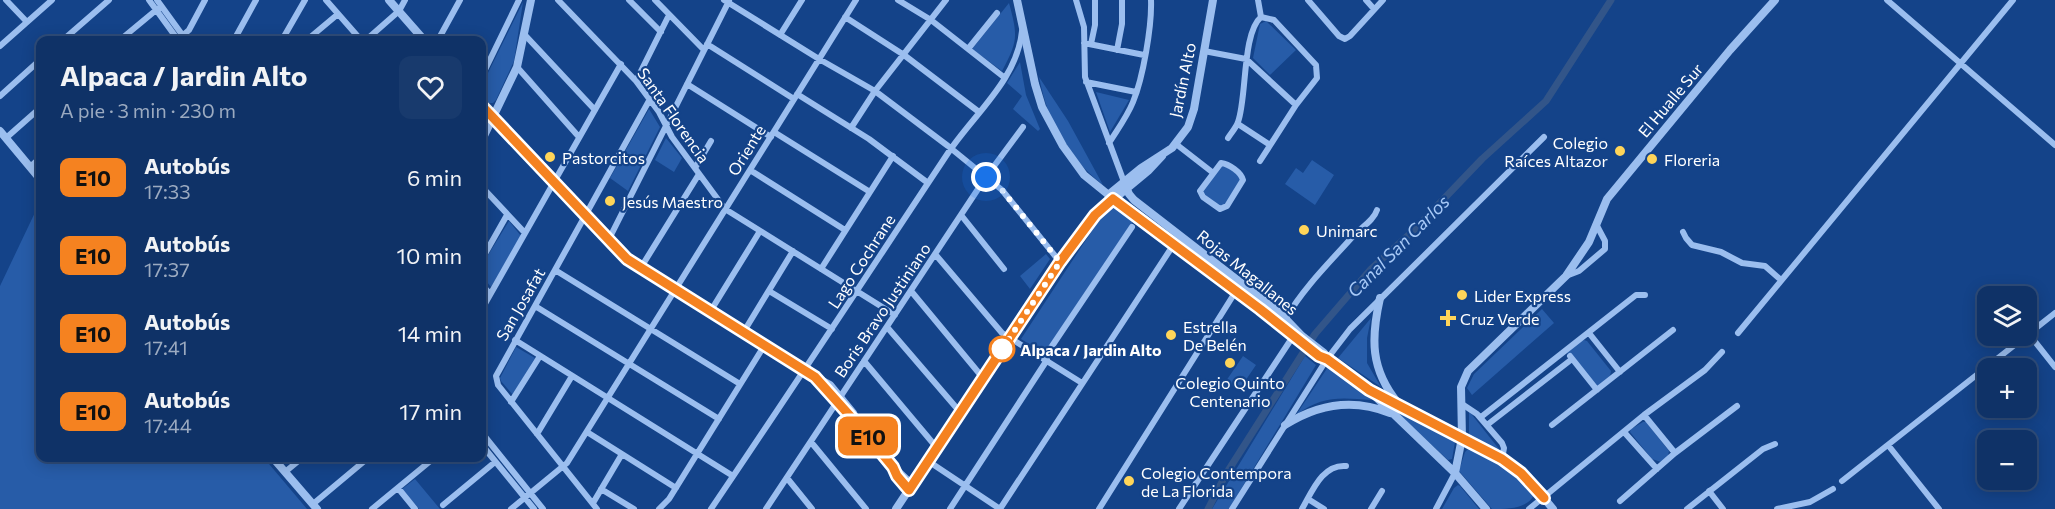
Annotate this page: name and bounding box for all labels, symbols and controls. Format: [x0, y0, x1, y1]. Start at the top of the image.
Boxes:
street label: Jardín Alto [1165, 41, 1199, 119]
button: heart [399, 56, 462, 119]
text: Alpaca / Jardin Alto [60, 58, 308, 92]
street label: El Hualle Sur [1634, 59, 1707, 141]
street label: Santa Florencia [634, 64, 714, 166]
text: A pie · 3 min · 230 m [60, 98, 236, 122]
street label: Oriente [723, 121, 769, 179]
place label: Colegio Raíces Altazor [1504, 133, 1609, 170]
marker: Colegio Raíces Altazor [1613, 144, 1627, 158]
place label: Pastorcitos [562, 148, 645, 167]
marker: Pastorcitos [543, 150, 557, 164]
place label: Floreria [1664, 150, 1720, 169]
text: Autobús [144, 152, 230, 179]
marker: Floreria [1645, 152, 1659, 166]
your location [971, 162, 1001, 192]
text: 6 min [407, 164, 462, 191]
text: E10 [75, 165, 111, 190]
text: 17:33 [144, 179, 191, 203]
water label: Canal San Carlos [1342, 190, 1454, 302]
place label: Jesús Maestro [622, 192, 723, 211]
marker: Jesús Maestro [603, 194, 617, 208]
street label: Lago Cochrane [823, 210, 899, 312]
place label: Unimarc [1316, 221, 1377, 240]
marker: Unimarc [1297, 223, 1311, 237]
street label: Rojas Magallanes [1194, 225, 1302, 319]
text: Autobús [144, 230, 230, 257]
street label: Boris Bravo Justiniano [830, 239, 934, 381]
text: 10 min [397, 242, 462, 269]
text: E10 [75, 243, 111, 268]
text: 17:37 [144, 257, 190, 281]
street label: San Josafat [492, 264, 549, 344]
place label: Lider Express [1474, 286, 1571, 305]
map controls [1977, 286, 2037, 490]
button: layers [1977, 286, 2037, 346]
marker: Lider Express [1455, 288, 1469, 302]
text: Autobús [144, 308, 230, 335]
place label: Cruz Verde [1460, 309, 1539, 328]
marker: Cruz Verde [1441, 311, 1455, 325]
place label: Estrella De Belén [1183, 317, 1247, 354]
text: 14 min [398, 320, 462, 347]
text: E10 [75, 321, 111, 346]
marker: Estrella De Belén [1164, 328, 1178, 342]
text: 17:41 [144, 335, 188, 359]
marker: Alpaca / Jardin Alto [989, 336, 1015, 362]
place label: Alpaca / Jardin Alto [1020, 340, 1162, 359]
marker: Colegio Quinto Centenario [1223, 356, 1237, 370]
button: + [1977, 358, 2037, 418]
place label: Colegio Quinto Centenario [1175, 373, 1285, 410]
text: Autobús [144, 386, 230, 413]
text: 17 min [399, 398, 462, 425]
text: E10 [75, 399, 111, 424]
text: 17:44 [144, 413, 192, 437]
line badge: E10 [834, 416, 902, 456]
text: E10 [850, 424, 886, 449]
button: − [1977, 430, 2037, 490]
place label: Colegio Contempora de La Florida [1141, 463, 1292, 500]
marker: Colegio Contempora de La Florida [1122, 474, 1136, 488]

